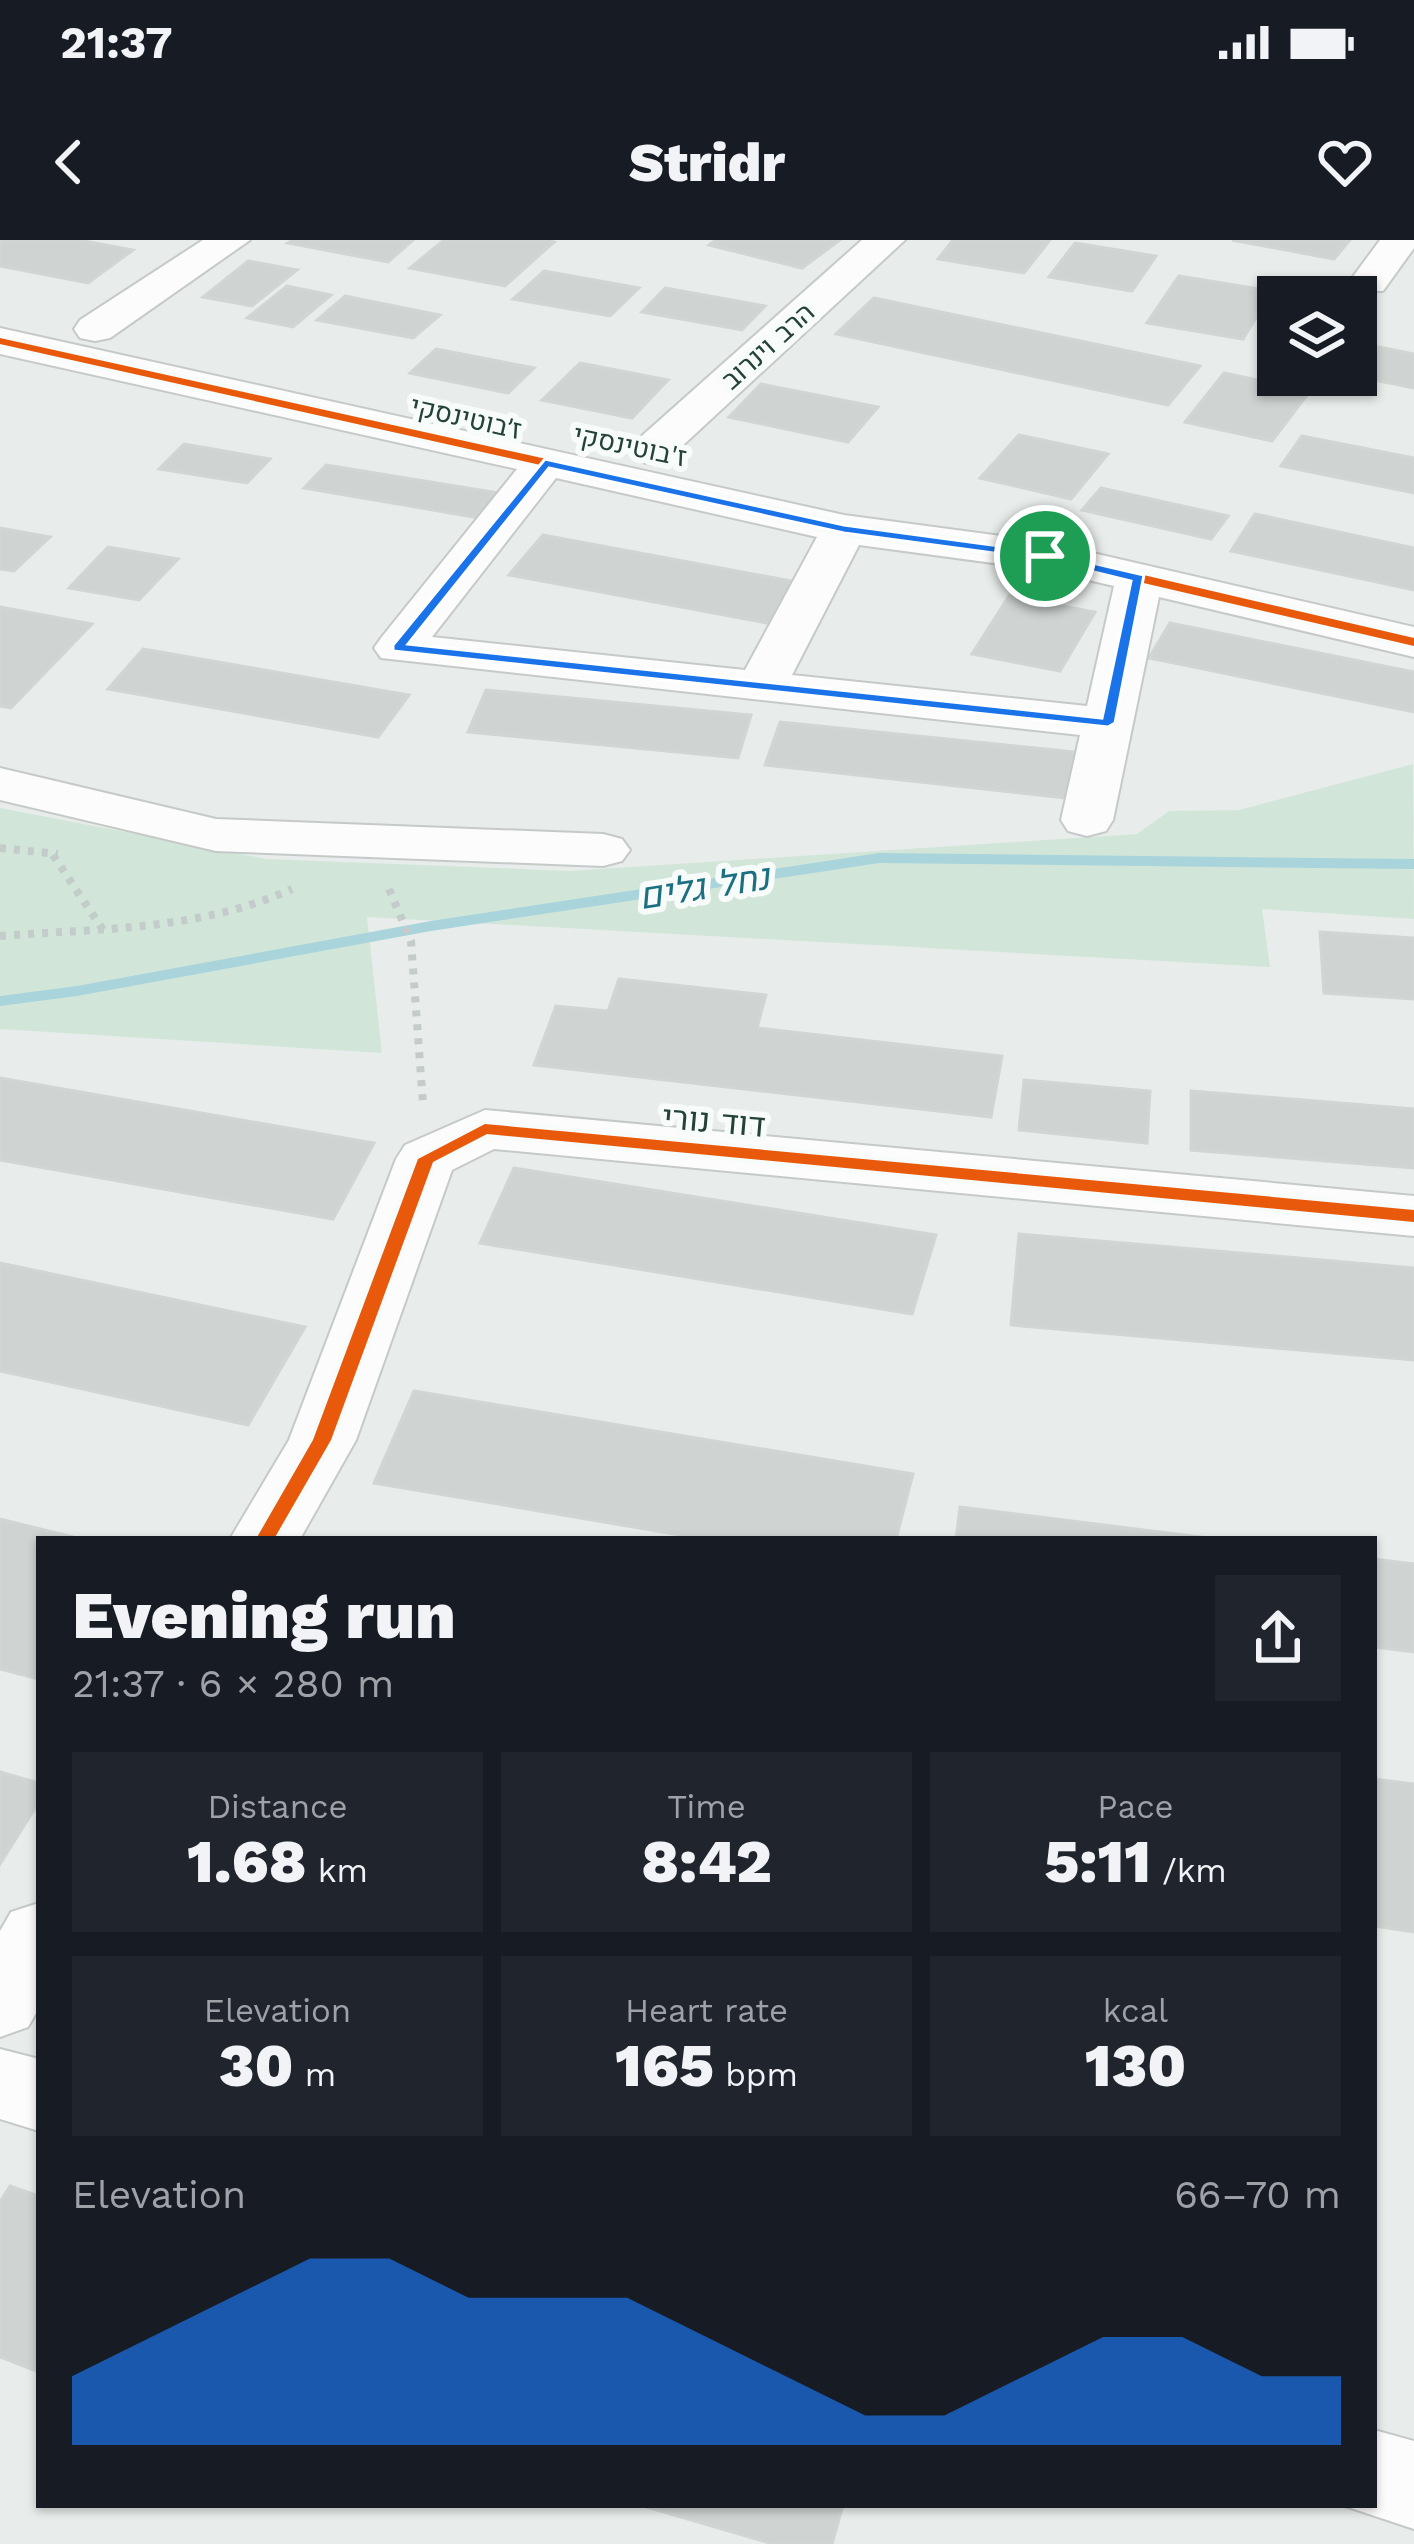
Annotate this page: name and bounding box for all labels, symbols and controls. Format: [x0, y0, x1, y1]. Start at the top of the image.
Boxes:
text: 21:37 [60, 16, 173, 69]
icon: back [36, 129, 102, 195]
icon: heart [1312, 129, 1378, 195]
text: Stridr [629, 131, 785, 194]
map controls [1257, 276, 1377, 396]
button: layers [1257, 276, 1377, 396]
street label: הרב וינרוב [715, 296, 821, 396]
street label: ז׳בוטינסקי [407, 390, 525, 446]
street label: ז'בוטינסקי [571, 418, 689, 474]
pin [994, 505, 1096, 607]
icon: arrive [1012, 523, 1078, 589]
water label: נחל גלים [636, 856, 775, 918]
street label: דוד נורי [661, 1097, 767, 1145]
button: share [1215, 1575, 1341, 1701]
text: Evening run [72, 1577, 456, 1654]
text: 21:37 · 6 × 280 m [72, 1661, 394, 1706]
text: Distance [207, 1787, 348, 1826]
text: Time [667, 1787, 746, 1826]
text: Pace [1097, 1787, 1174, 1826]
text: 1.68 [187, 1826, 307, 1897]
text: 8:42 [641, 1826, 772, 1897]
text: 5:11 [1044, 1826, 1151, 1897]
text: km [307, 1851, 368, 1890]
text: /km [1151, 1851, 1227, 1890]
text: Elevation [204, 1991, 351, 2030]
text: Heart rate [625, 1991, 788, 2030]
text: kcal [1103, 1991, 1168, 2030]
text: 30 [219, 2030, 294, 2101]
text: 165 [615, 2030, 714, 2101]
text: 130 [1085, 2030, 1186, 2101]
text: m [294, 2055, 336, 2094]
text: bpm [714, 2055, 798, 2094]
text: Elevation [72, 2172, 246, 2217]
text: 66–70 m [1174, 2172, 1341, 2217]

